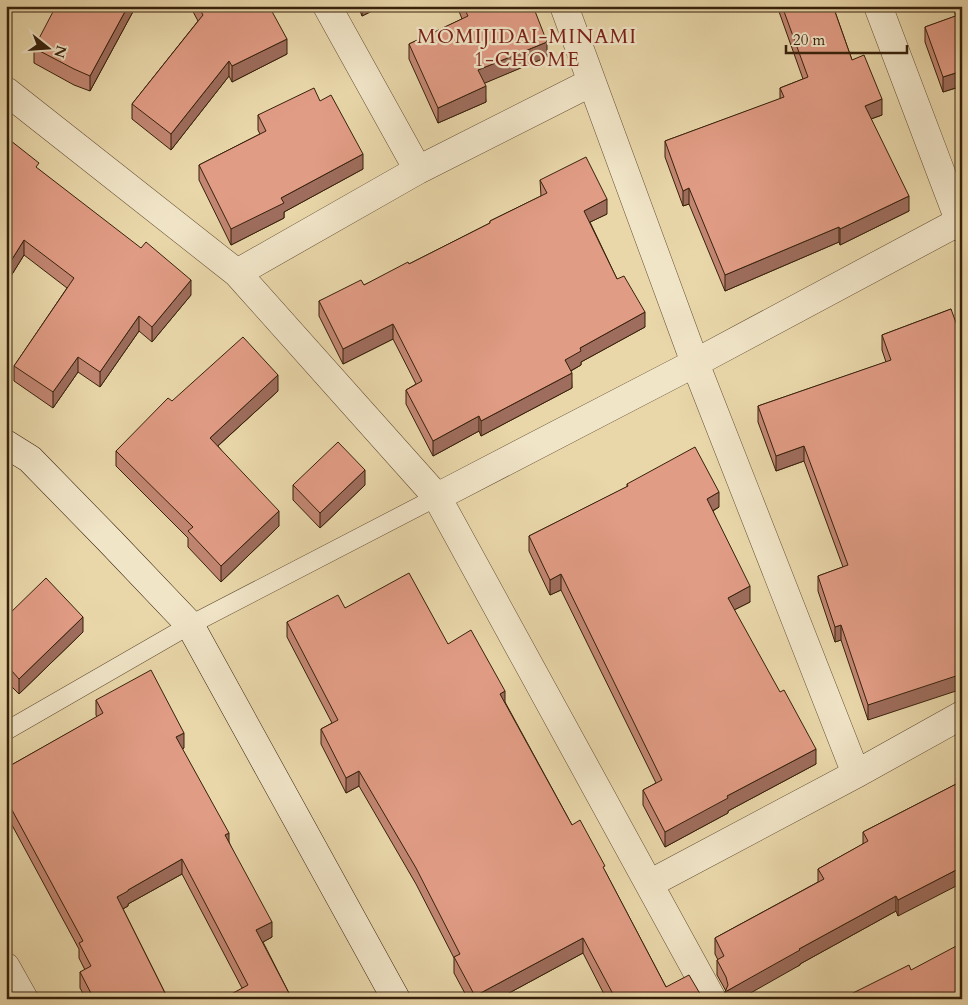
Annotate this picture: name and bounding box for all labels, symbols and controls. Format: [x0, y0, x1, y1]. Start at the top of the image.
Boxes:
north arrow [22, 22, 72, 72]
scale bar [786, 22, 907, 54]
district label: MOMIJIDAI-MINAMI 1-CHOME [417, 23, 637, 73]
text: 20 m [793, 30, 825, 50]
text: N [49, 43, 71, 60]

